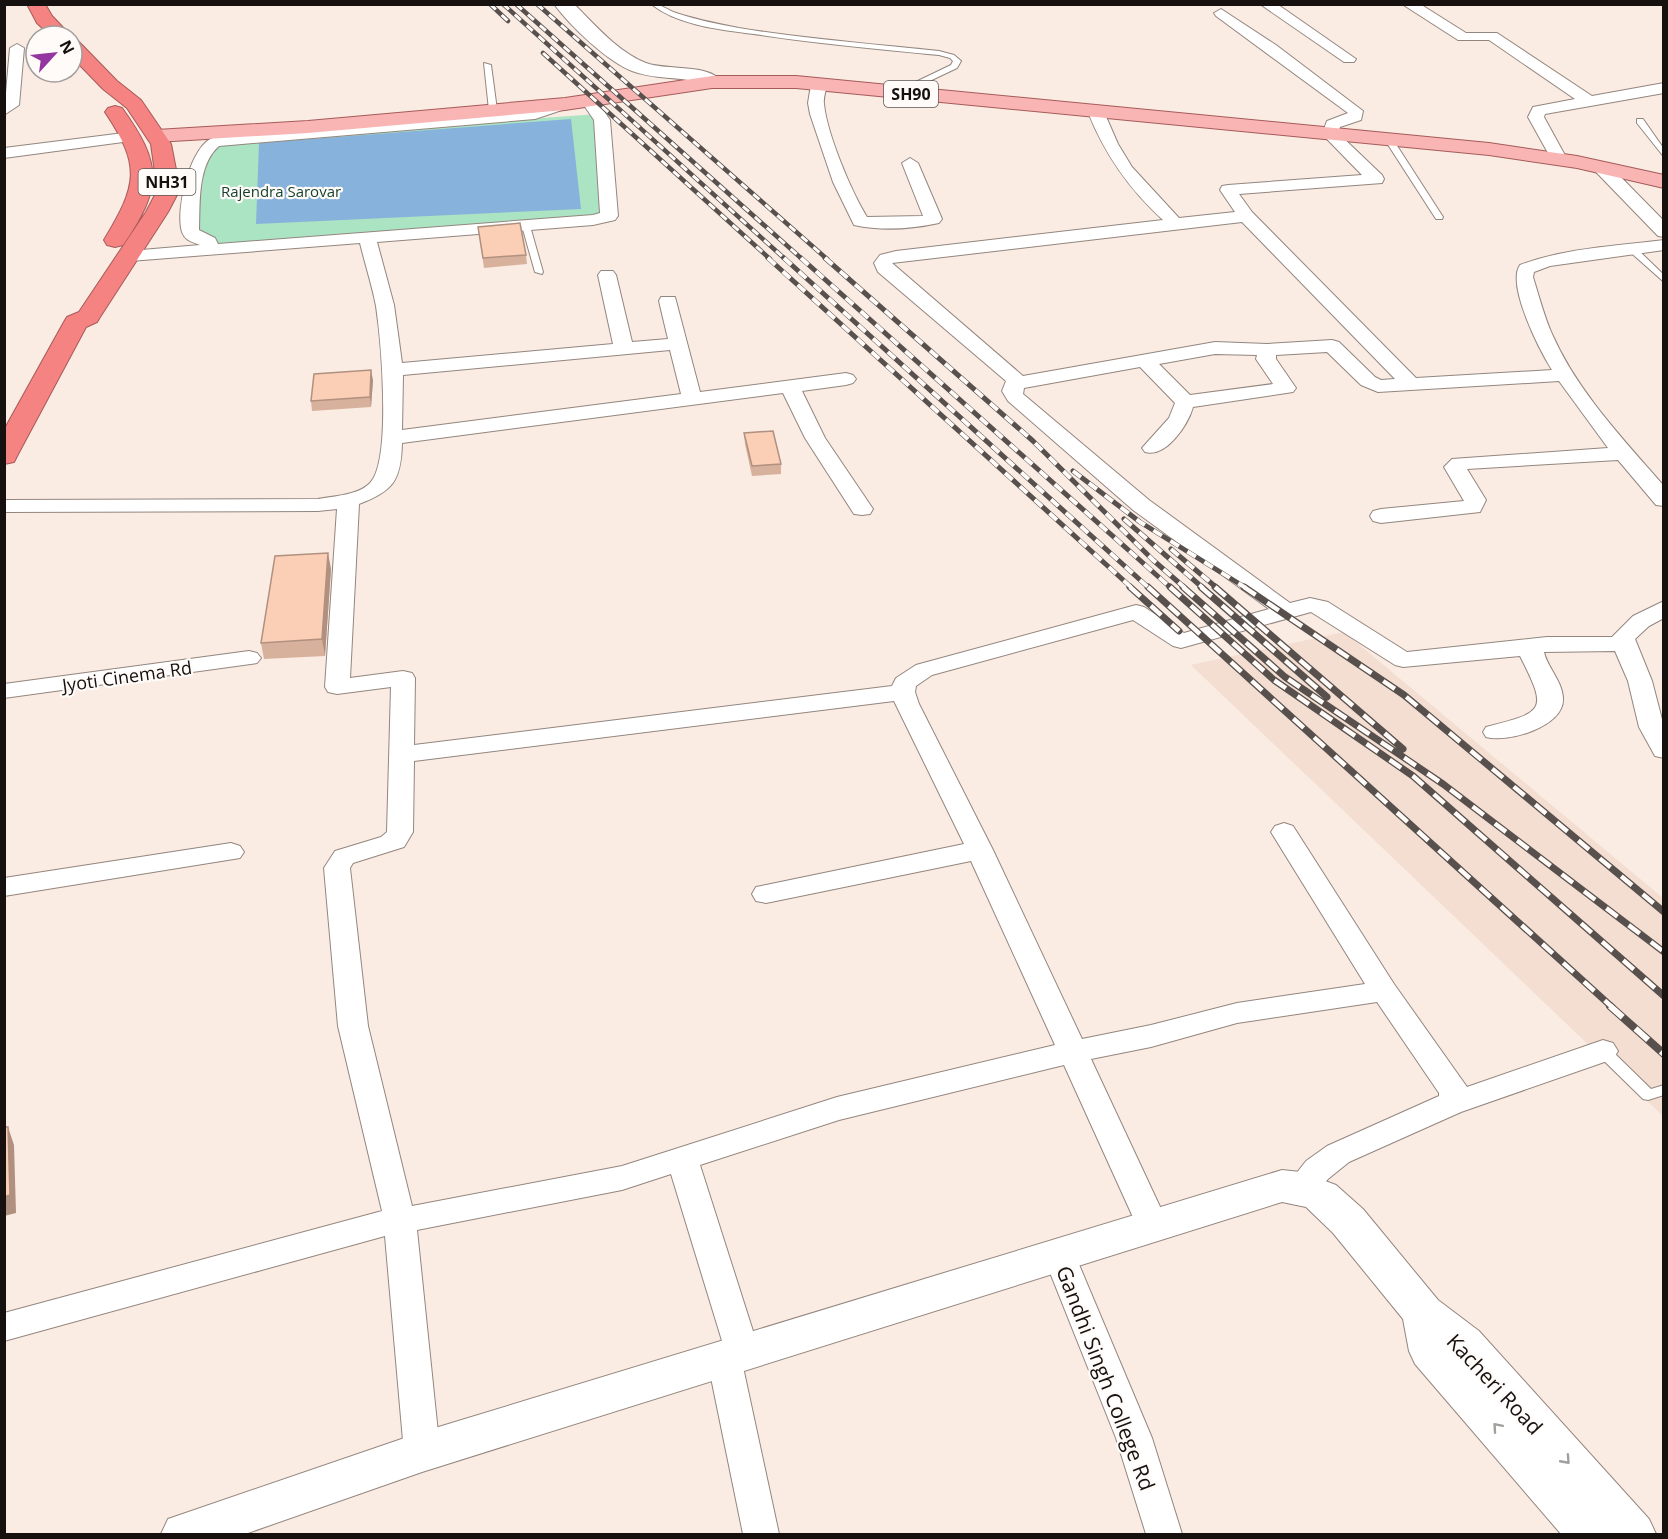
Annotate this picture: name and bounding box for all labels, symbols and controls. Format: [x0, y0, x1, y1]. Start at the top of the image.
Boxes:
north arrow [24, 24, 84, 84]
text: N [55, 36, 80, 58]
road number: SH90 [884, 81, 938, 107]
road number: NH31 [138, 169, 195, 195]
park label: Rajendra Sarovar [221, 181, 341, 201]
street label: Jyoti Cinema Rd [59, 655, 193, 697]
street label: Gandhi Singh College Rd [1050, 1262, 1162, 1494]
street label: Kacheri Road [1441, 1327, 1549, 1441]
one-way arrow [1493, 1423, 1504, 1434]
one-way arrow [1559, 1453, 1570, 1463]

